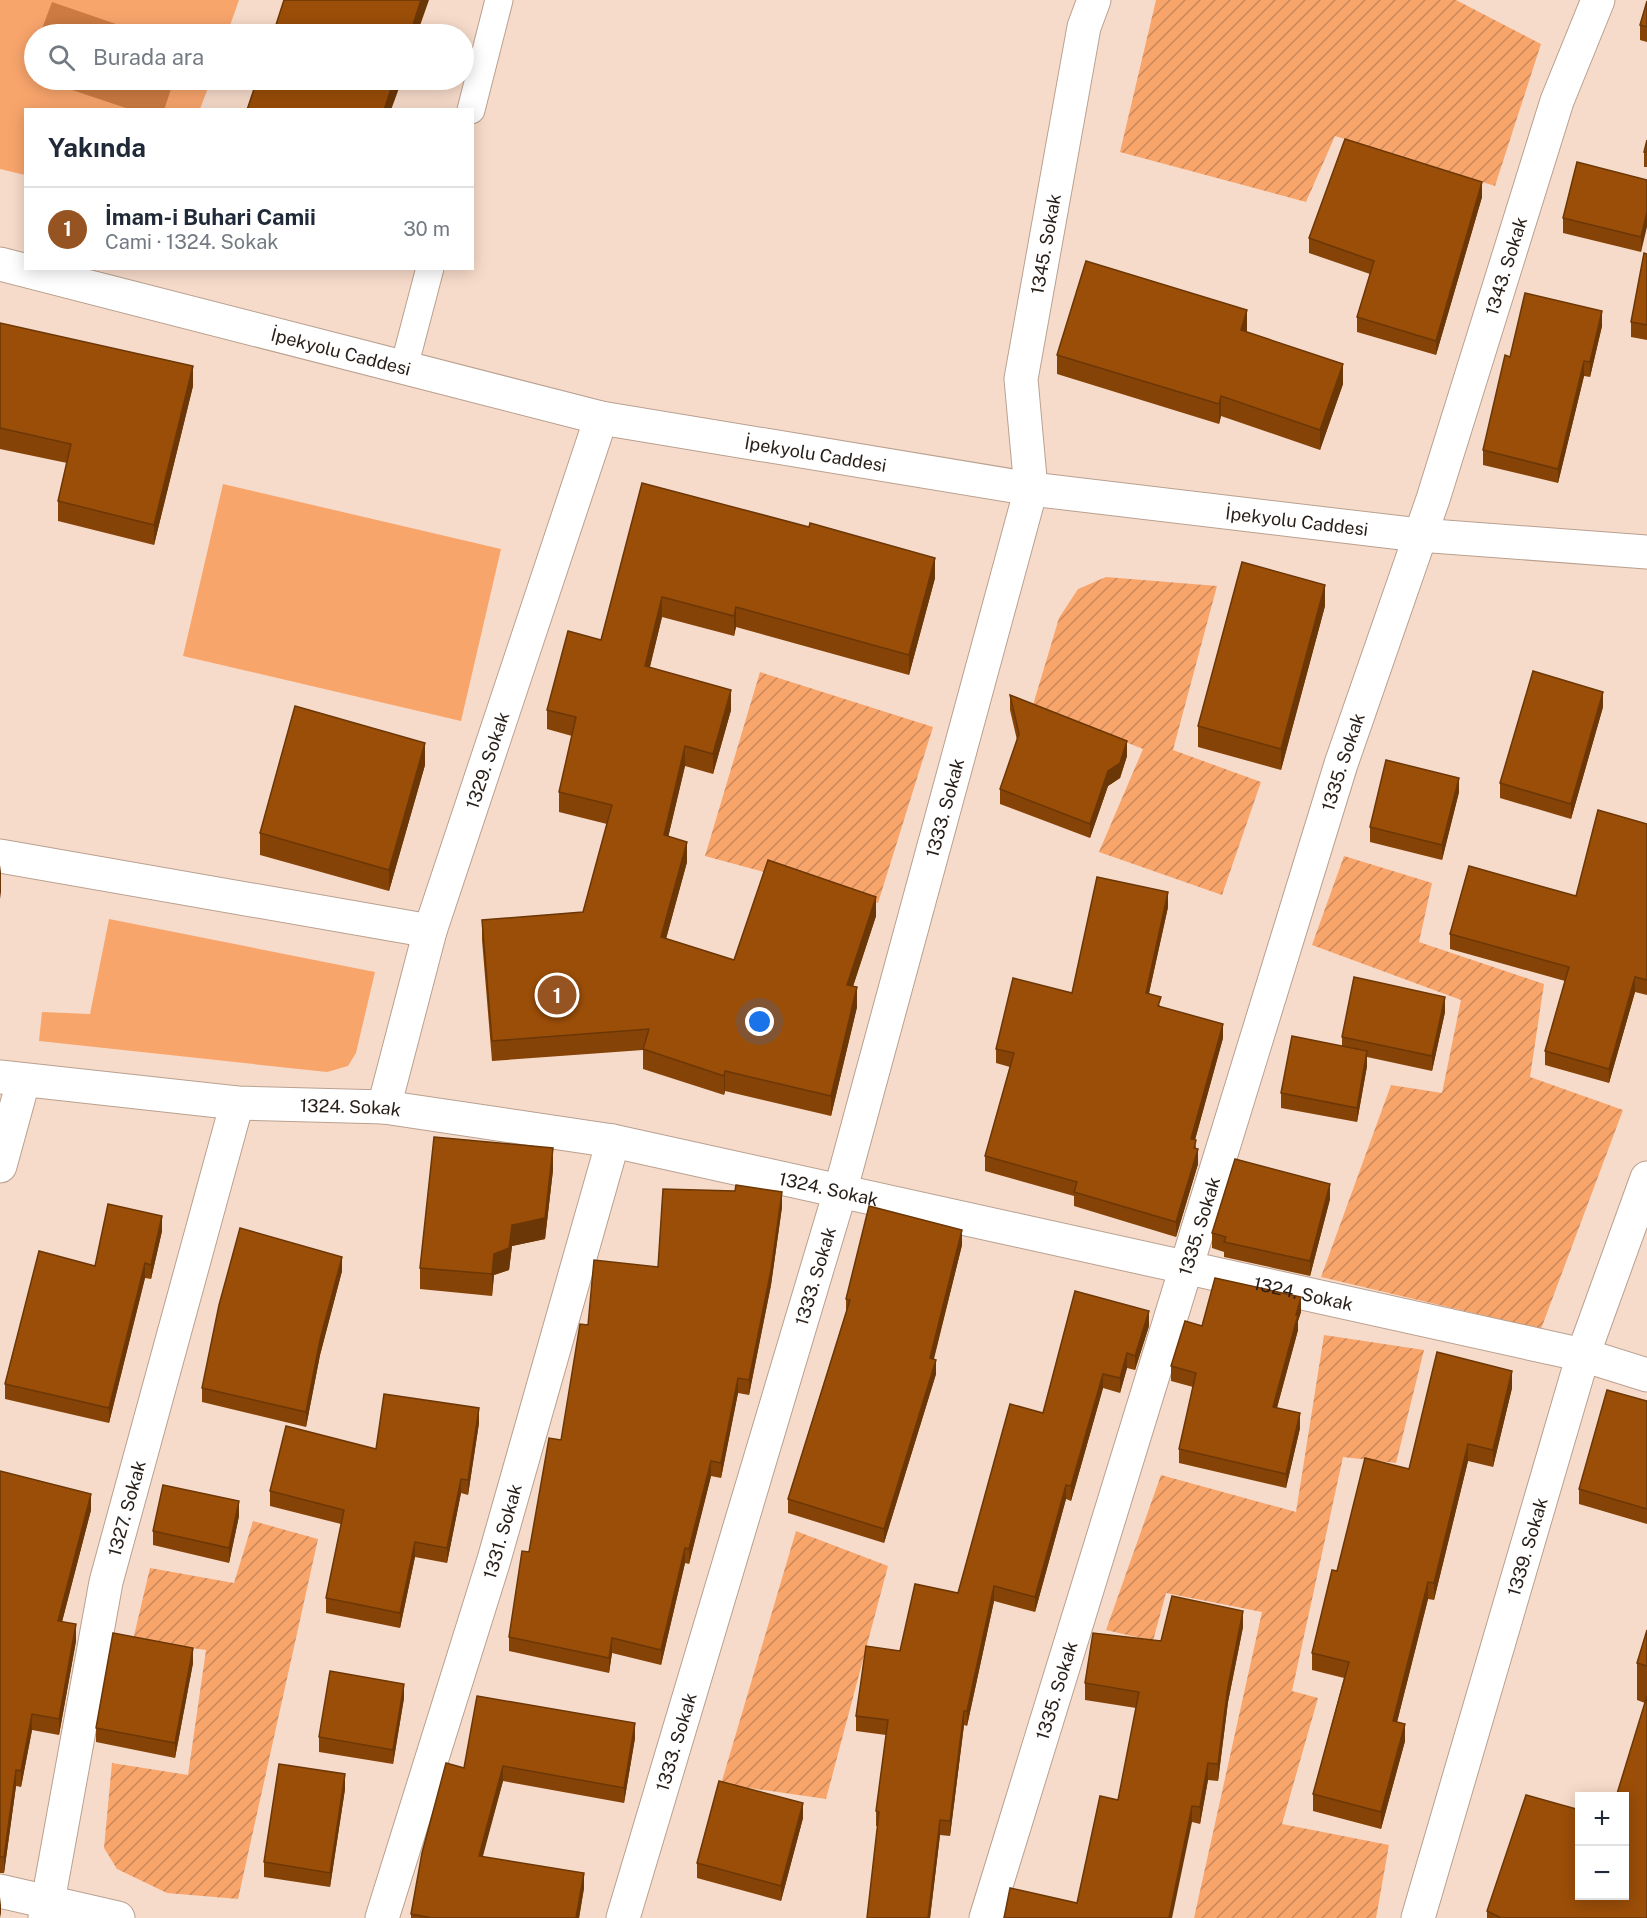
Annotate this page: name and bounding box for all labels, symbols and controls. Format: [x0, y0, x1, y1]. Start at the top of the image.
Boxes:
search box [24, 24, 474, 90]
icon: search [45, 41, 78, 74]
text: Burada ara [93, 44, 204, 70]
text: Yakında [48, 132, 146, 163]
street label: 1345. Sokak [1026, 192, 1065, 296]
text: İmam-i Buhari Camii [105, 204, 316, 230]
street label: 1343. Sokak [1480, 214, 1531, 318]
text: 1 [63, 217, 72, 241]
text: 30 m [403, 217, 450, 241]
text: Cami · 1324. Sokak [105, 230, 278, 254]
street label: İpekyolu Caddesi [269, 322, 413, 379]
street label: İpekyolu Caddesi [743, 430, 888, 475]
street label: İpekyolu Caddesi [1224, 501, 1369, 539]
street label: 1329. Sokak [461, 709, 513, 811]
street label: 1335. Sokak [1317, 710, 1369, 813]
street label: 1333. Sokak [921, 756, 968, 859]
pin: 1 [538, 972, 576, 1018]
your location [745, 1007, 774, 1036]
street label: 1324. Sokak [300, 1094, 403, 1120]
street label: 1324. Sokak [777, 1167, 881, 1210]
street label: 1335. Sokak [1174, 1174, 1224, 1278]
street label: 1333. Sokak [790, 1224, 839, 1328]
street label: 1324. Sokak [1252, 1272, 1355, 1314]
street label: 1327. Sokak [103, 1458, 149, 1559]
street label: 1331. Sokak [478, 1481, 526, 1581]
street label: 1339. Sokak [1502, 1495, 1551, 1598]
street label: 1335. Sokak [1031, 1639, 1081, 1742]
street label: 1333. Sokak [651, 1690, 700, 1793]
map controls [1575, 1792, 1629, 1900]
button: + [1575, 1792, 1629, 1846]
button: − [1575, 1846, 1629, 1900]

